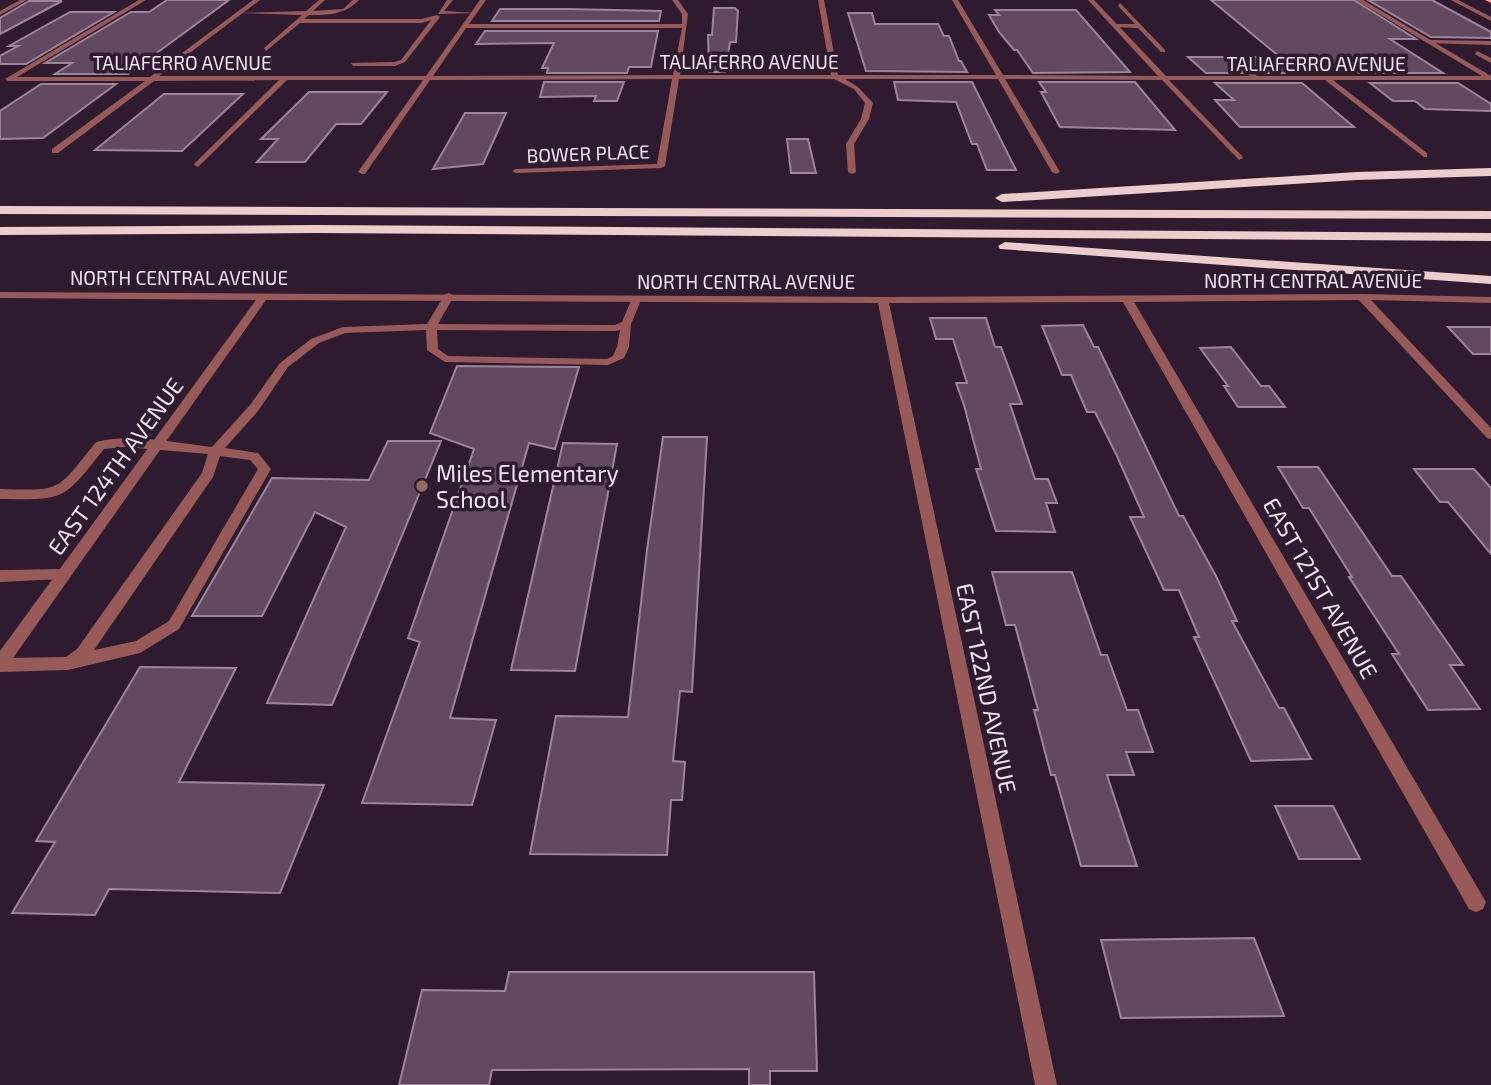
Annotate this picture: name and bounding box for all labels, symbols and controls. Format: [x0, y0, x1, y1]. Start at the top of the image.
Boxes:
street label: TALIAFERRO AVENUE [659, 50, 839, 73]
street label: TALIAFERRO AVENUE [92, 51, 272, 74]
street label: TALIAFERRO AVENUE [1226, 52, 1406, 75]
street label: BOWER PLACE [526, 139, 650, 167]
street label: NORTH CENTRAL AVENUE [70, 266, 288, 289]
street label: NORTH CENTRAL AVENUE [1204, 269, 1422, 292]
street label: NORTH CENTRAL AVENUE [637, 270, 855, 293]
street label: EAST 124TH AVENUE [41, 372, 189, 560]
place label: Miles Elementary School [436, 459, 619, 513]
marker: Miles Elementary School [414, 478, 430, 494]
street label: EAST 121ST AVENUE [1258, 492, 1384, 684]
street label: EAST 122ND AVENUE [951, 580, 1023, 796]

